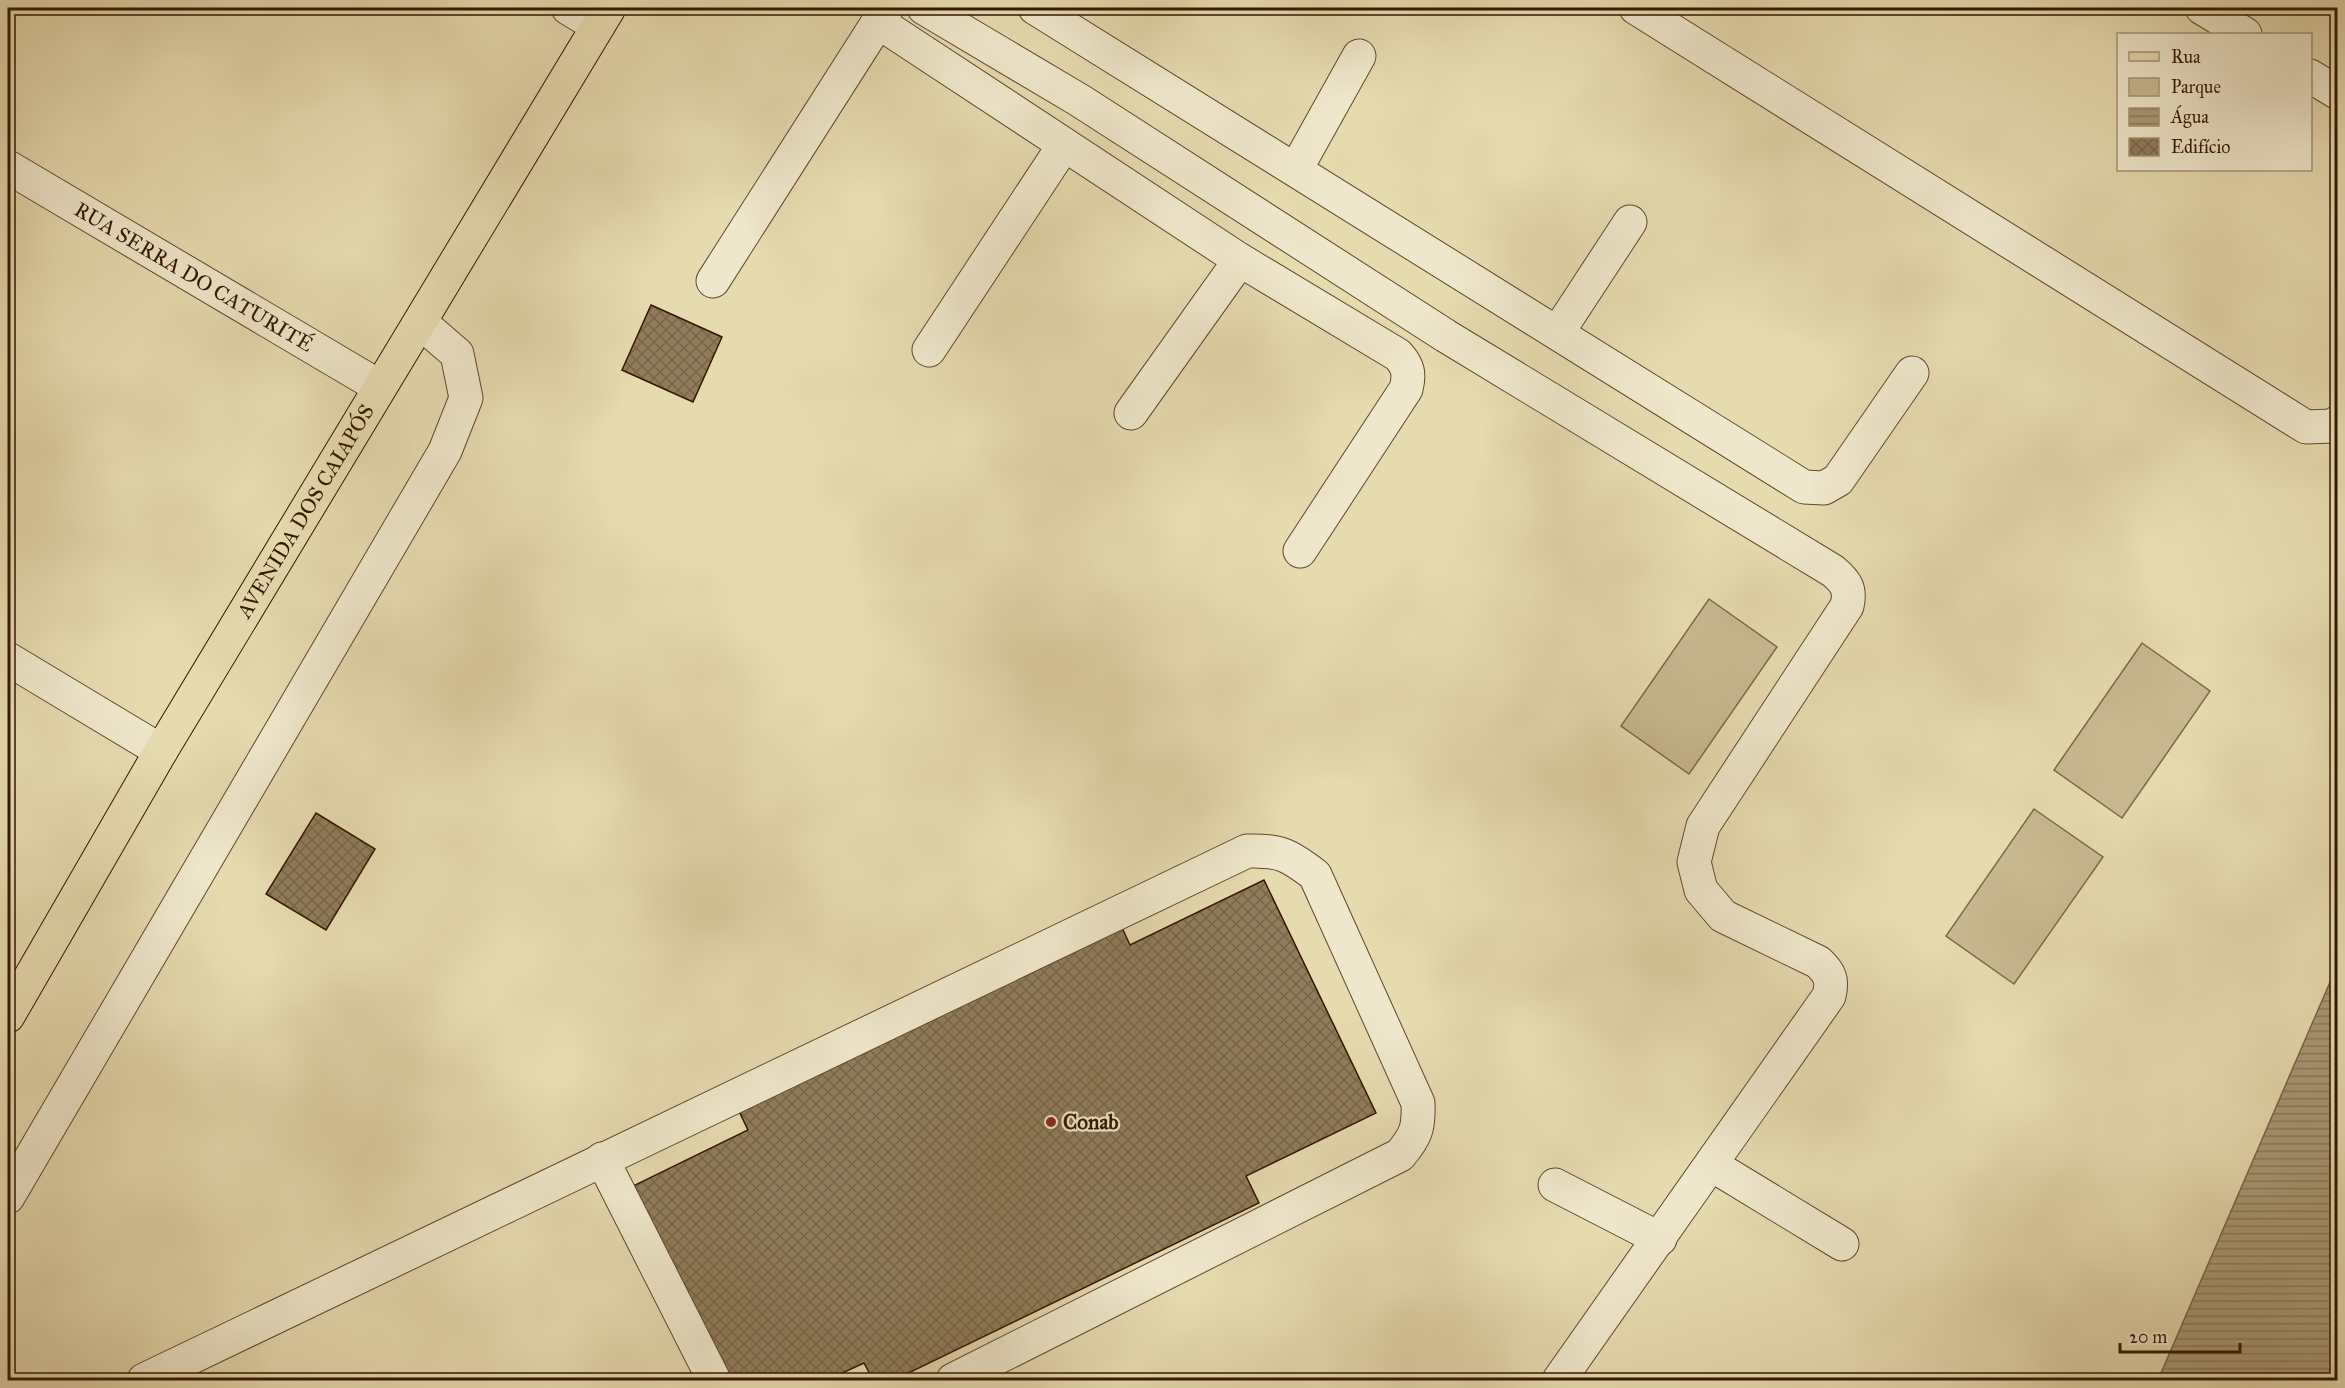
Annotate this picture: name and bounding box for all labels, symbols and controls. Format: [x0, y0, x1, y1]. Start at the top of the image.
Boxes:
legend [2117, 33, 2312, 171]
text: Rua [2171, 46, 2201, 68]
text: Parque [2171, 76, 2221, 99]
text: Água [2170, 104, 2209, 129]
text: Edifício [2171, 136, 2230, 158]
street label: RUA SERRA DO CATURITÉ [70, 196, 319, 358]
street label: AVENIDA DOS CAIAPÓS [231, 400, 380, 624]
place label: Conab [1063, 1109, 1118, 1135]
marker: Conab [1044, 1115, 1058, 1129]
scale bar [2120, 1316, 2240, 1354]
text: 20 m [2129, 1326, 2167, 1348]

